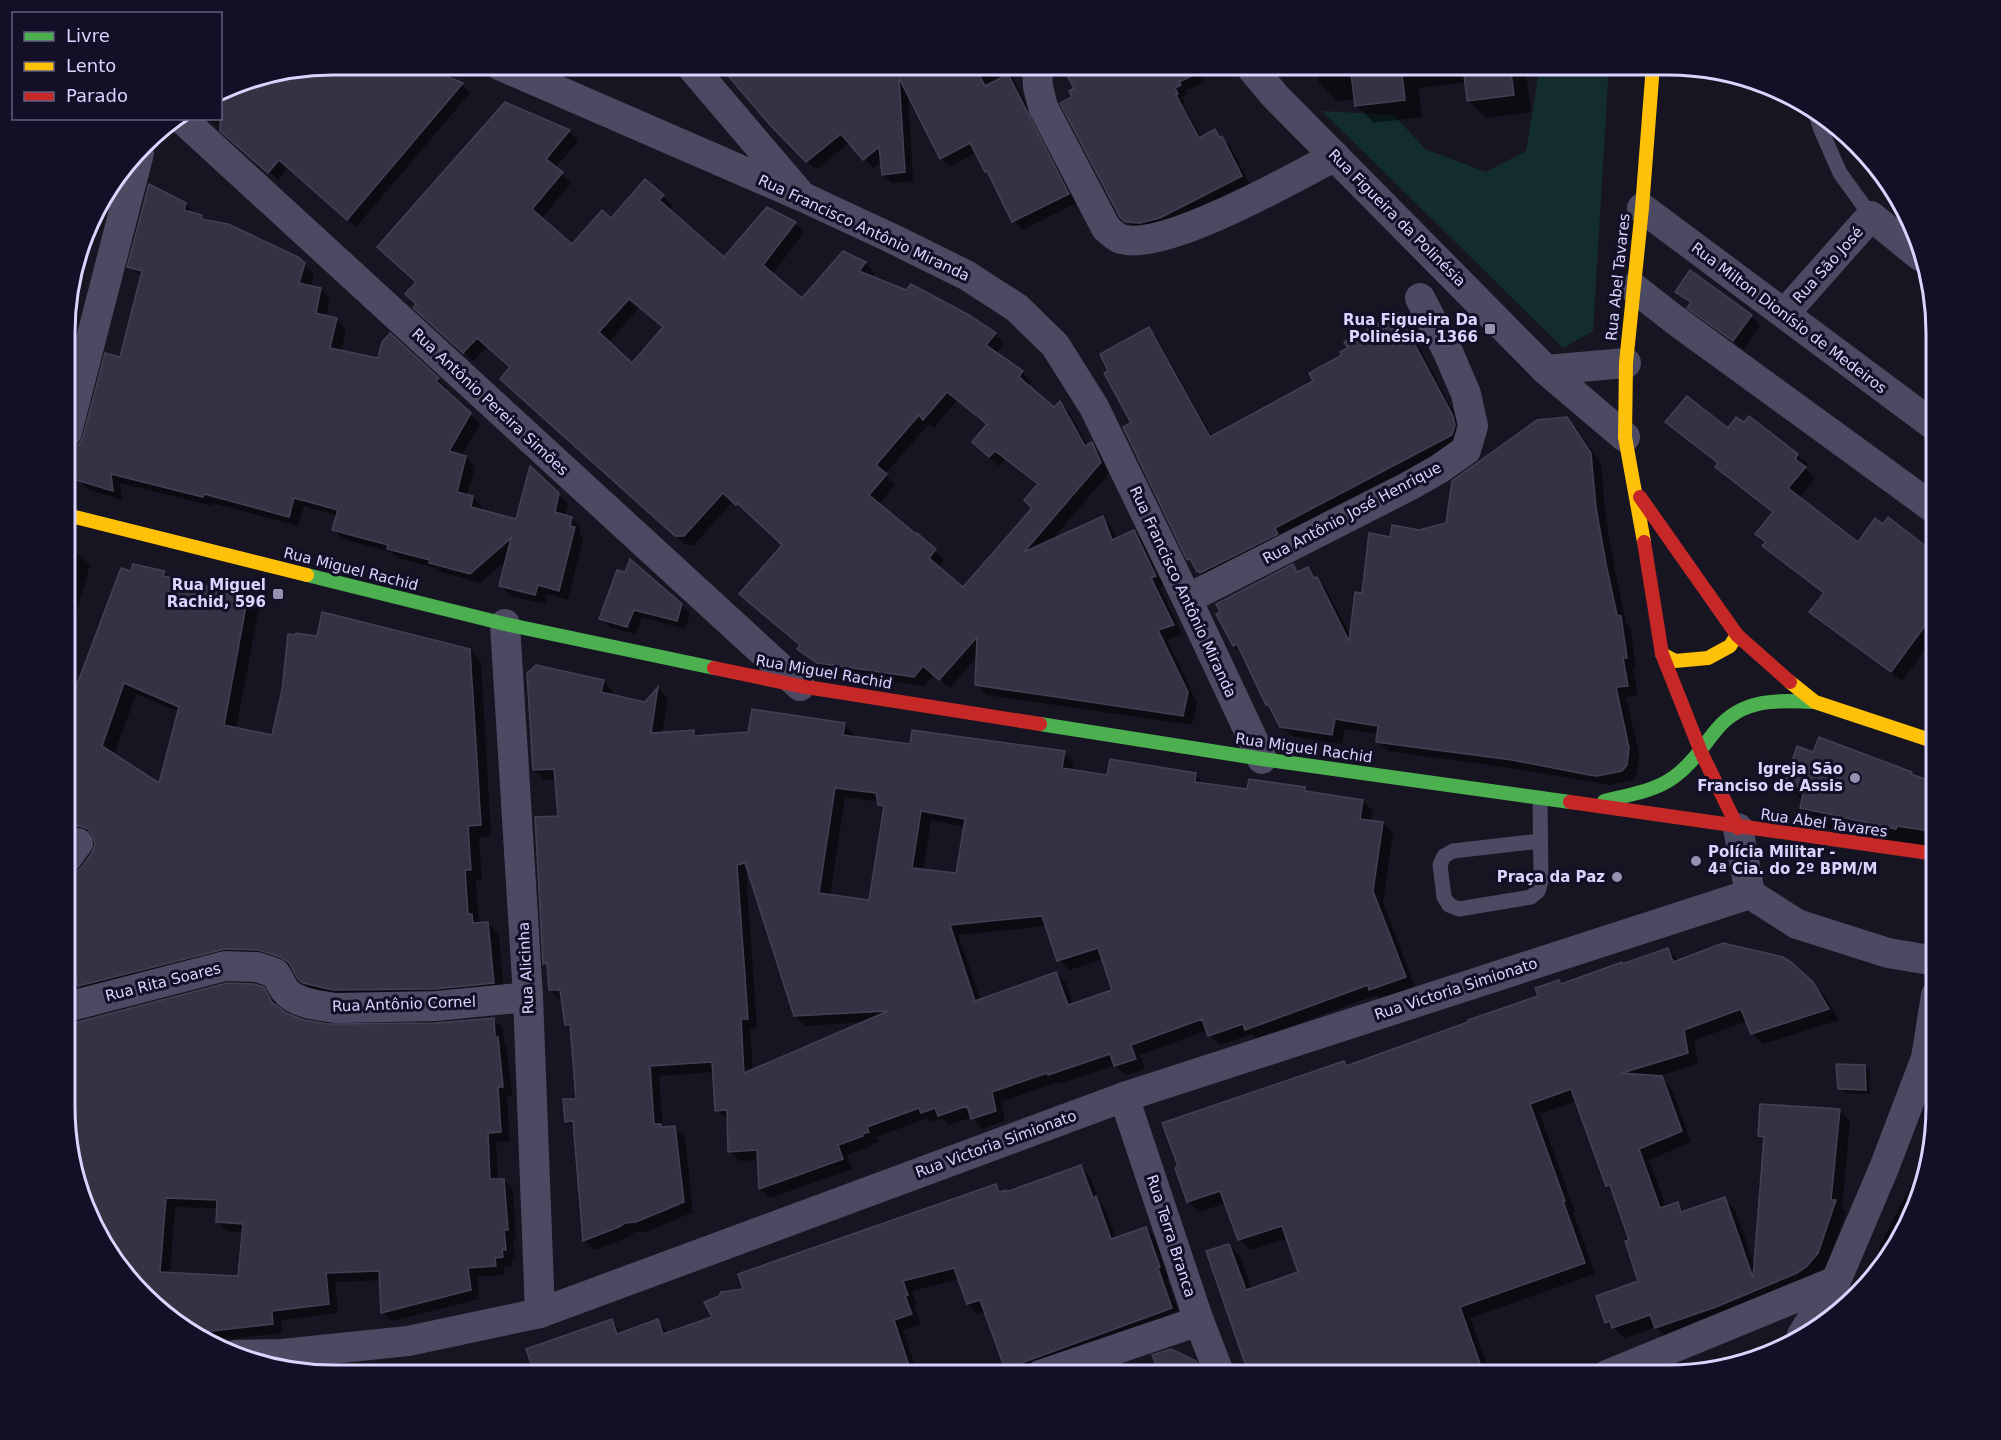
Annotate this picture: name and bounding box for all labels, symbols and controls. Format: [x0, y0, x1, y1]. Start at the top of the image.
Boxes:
legend [12, 12, 222, 120]
text: Livre [66, 25, 110, 46]
text: Lento [66, 55, 116, 76]
text: Parado [66, 85, 128, 106]
street label: Rua Figueira da Polinésia [1325, 146, 1469, 290]
street label: Rua Francisco Antônio Miranda [755, 171, 973, 285]
street label: Rua Abel Tavares [1602, 212, 1634, 342]
street label: Rua São José [1789, 223, 1867, 307]
street label: Rua Milton Dionísio de Medeiros [1688, 239, 1890, 397]
place label: Rua Figueira Da Polinésia, 1366 [1343, 311, 1478, 346]
marker: Rua Figueira Da Polinésia, 1366 [1483, 322, 1497, 336]
street label: Rua Antônio Pereira Simões [408, 325, 572, 479]
street label: Rua Antônio José Henrique [1260, 458, 1444, 568]
street label: Rua Francisco Antônio Miranda [1126, 483, 1240, 701]
street label: Rua Miguel Rachid [282, 544, 420, 594]
place label: Rua Miguel Rachid, 596 [167, 576, 266, 611]
marker: Rua Miguel Rachid, 596 [271, 587, 285, 601]
street label: Rua Miguel Rachid [754, 651, 894, 693]
street label: Rua Miguel Rachid [1234, 729, 1374, 767]
place label: Igreja São Franciso de Assis [1697, 760, 1843, 795]
marker: Igreja São Franciso de Assis [1848, 771, 1862, 785]
street label: Rua Abel Tavares [1759, 805, 1889, 841]
place label: Polícia Militar - 4ª Cia. do 2º BPM/M [1708, 843, 1877, 878]
marker: Polícia Militar - 4ª Cia. do 2º BPM/M [1689, 854, 1703, 868]
place label: Praça da Paz [1497, 868, 1605, 886]
marker: Praça da Paz [1610, 870, 1624, 884]
street label: Rua Alicinha [515, 921, 537, 1015]
street label: Rua Victoria Simionato [1372, 954, 1540, 1024]
street label: Rua Rita Soares [103, 959, 223, 1005]
street label: Rua Antônio Cornel [332, 992, 476, 1016]
street label: Rua Victoria Simionato [913, 1106, 1079, 1182]
street label: Rua Terra Branca [1143, 1172, 1199, 1300]

